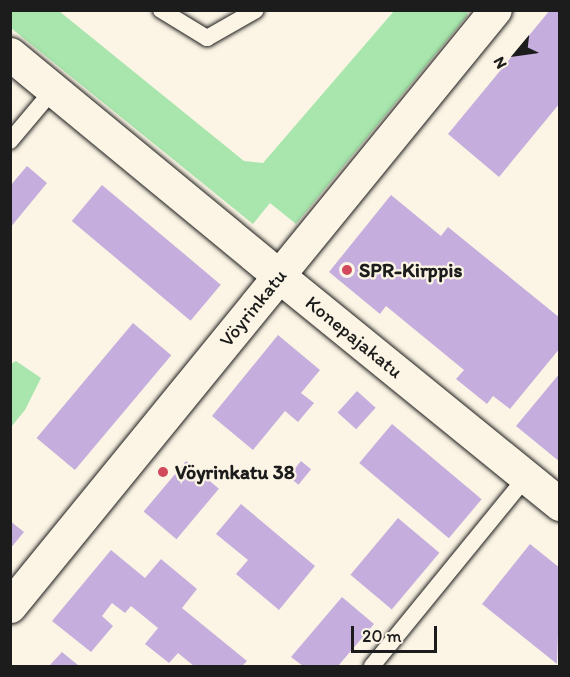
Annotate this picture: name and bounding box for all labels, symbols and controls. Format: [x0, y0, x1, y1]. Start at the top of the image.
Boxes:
north arrow [486, 24, 546, 84]
text: N [489, 54, 511, 72]
place label: SPR-Kirppis [359, 258, 462, 282]
marker: SPR-Kirppis [340, 263, 354, 277]
street label: Vöyrinkatu [214, 264, 292, 352]
street label: Konepajakatu [301, 291, 407, 383]
place label: Vöyrinkatu 38 [175, 460, 295, 484]
marker: Vöyrinkatu 38 [156, 465, 170, 479]
scale bar [354, 614, 440, 652]
text: 20 m [362, 625, 402, 647]

